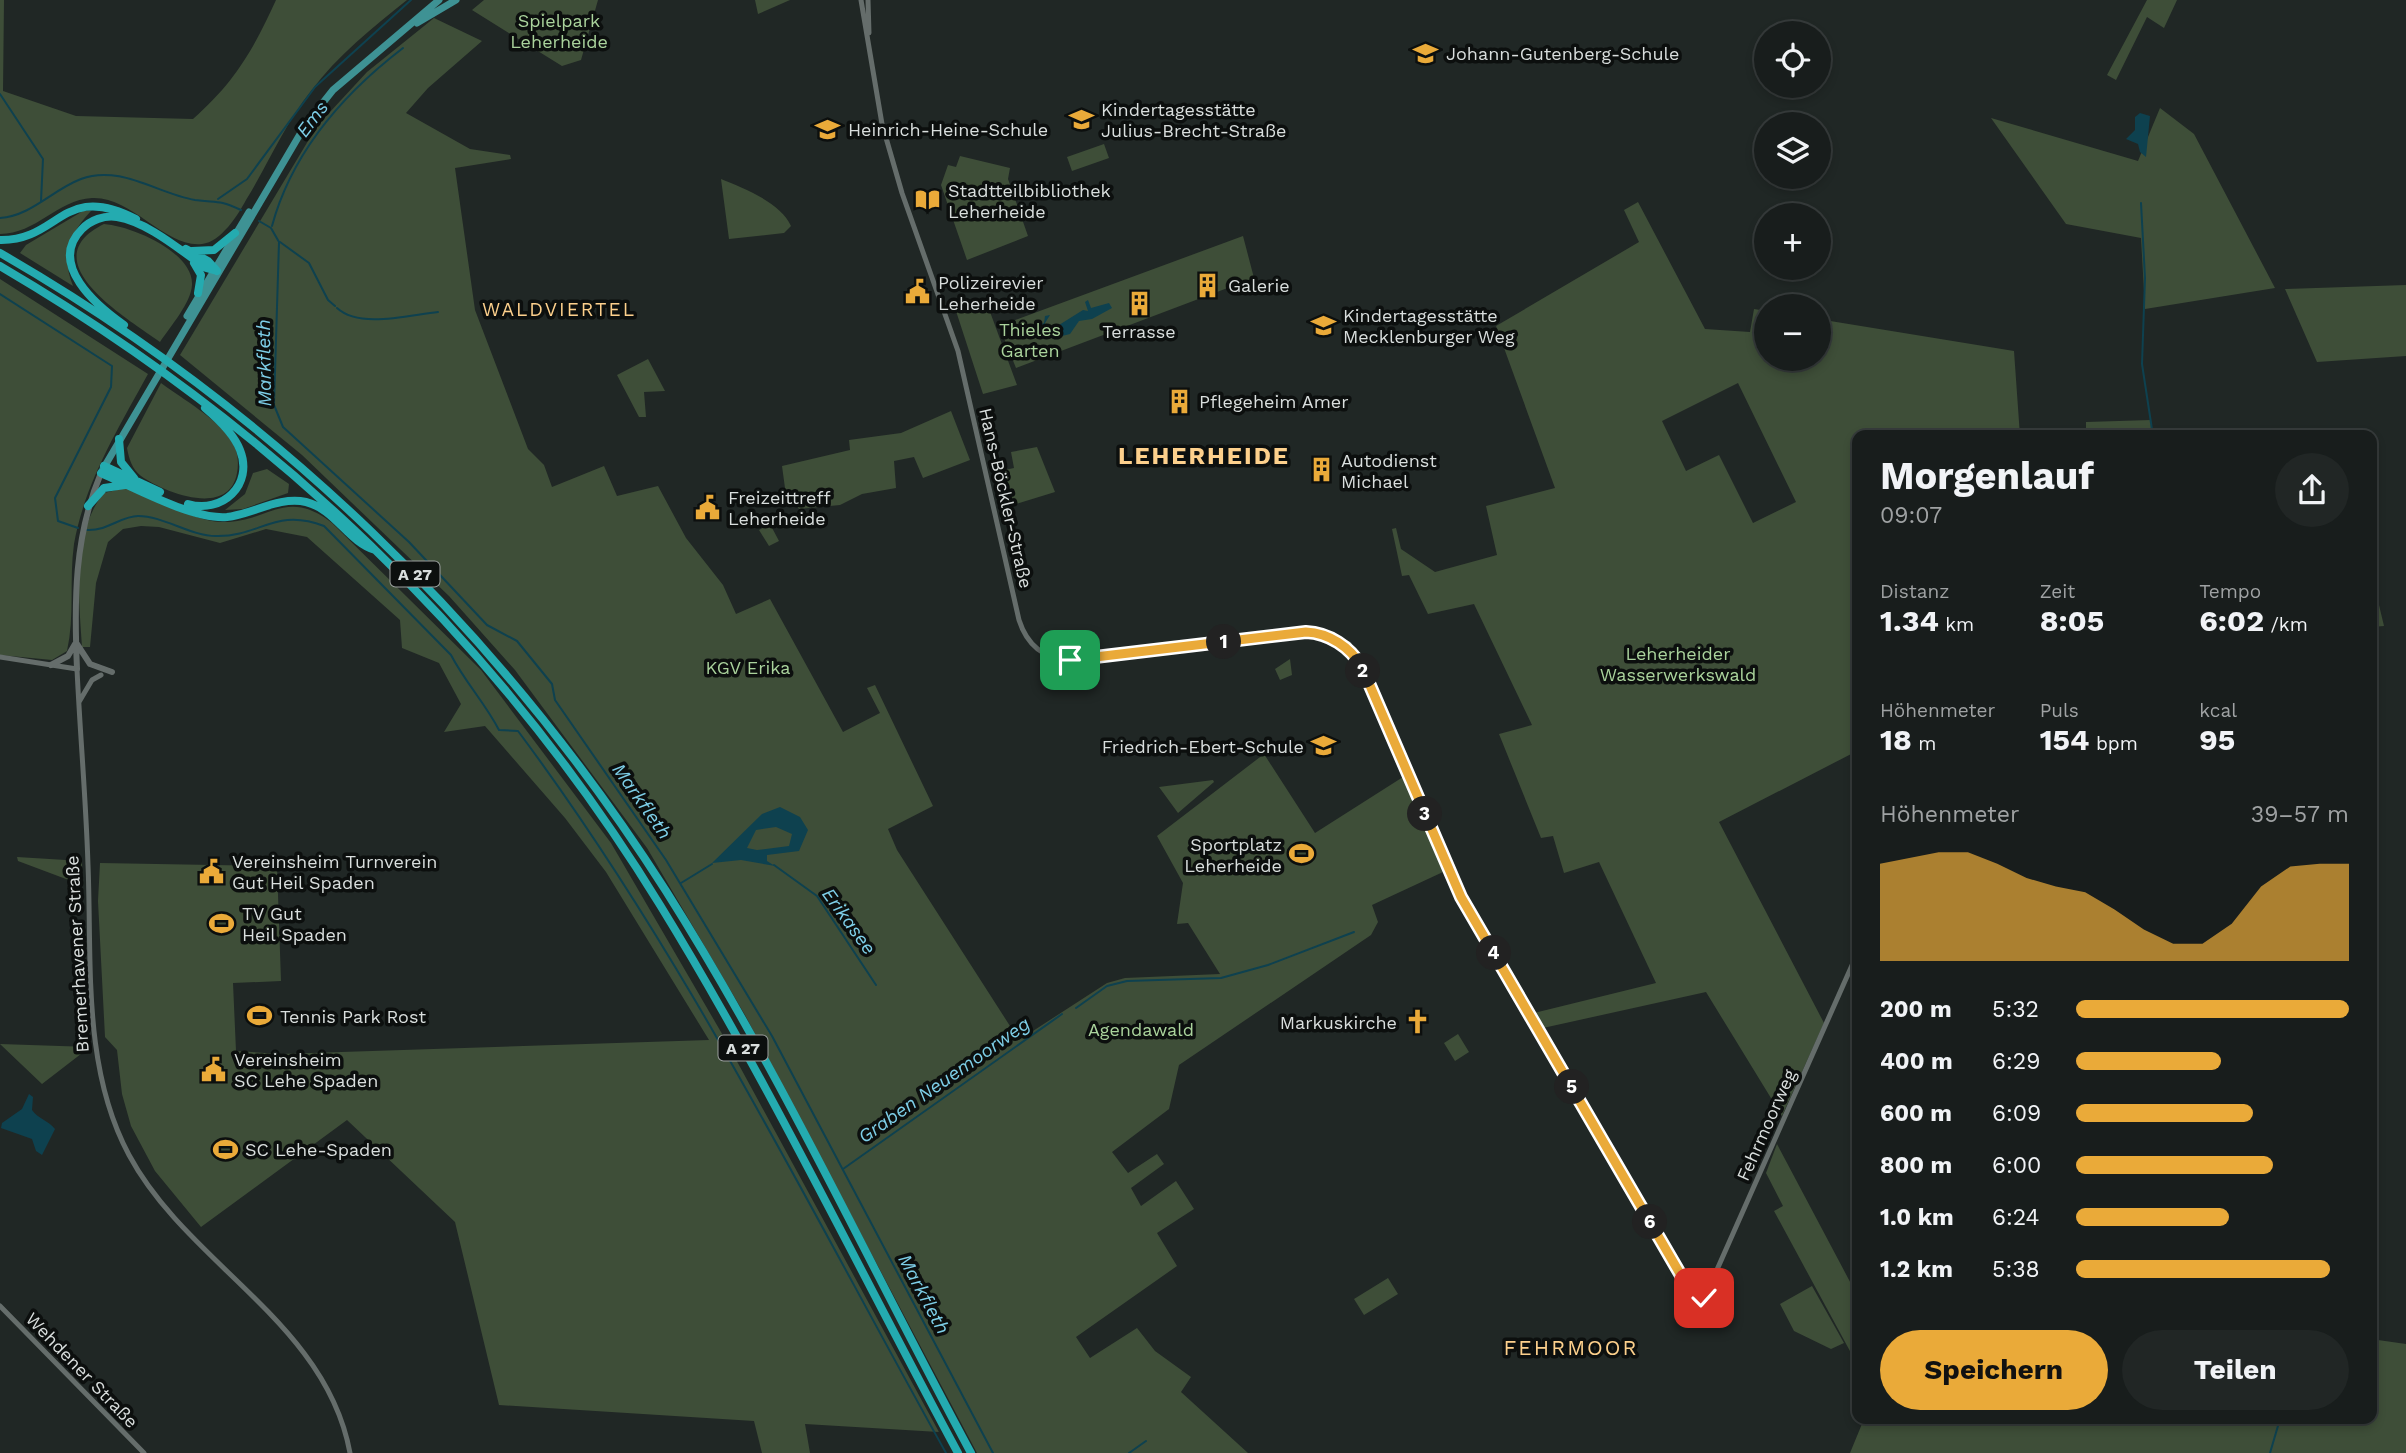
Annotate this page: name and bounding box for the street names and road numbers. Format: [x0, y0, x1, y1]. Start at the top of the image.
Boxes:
street label: Hans-Böckler-Straße [975, 406, 1037, 590]
road number: A 27 [390, 562, 440, 586]
street label: Bremerhavener Straße [61, 855, 93, 1053]
road number: A 27 [718, 1036, 768, 1060]
street label: Fehrmoorweg [1732, 1066, 1800, 1184]
street label: Wehdener Straße [22, 1308, 142, 1432]

